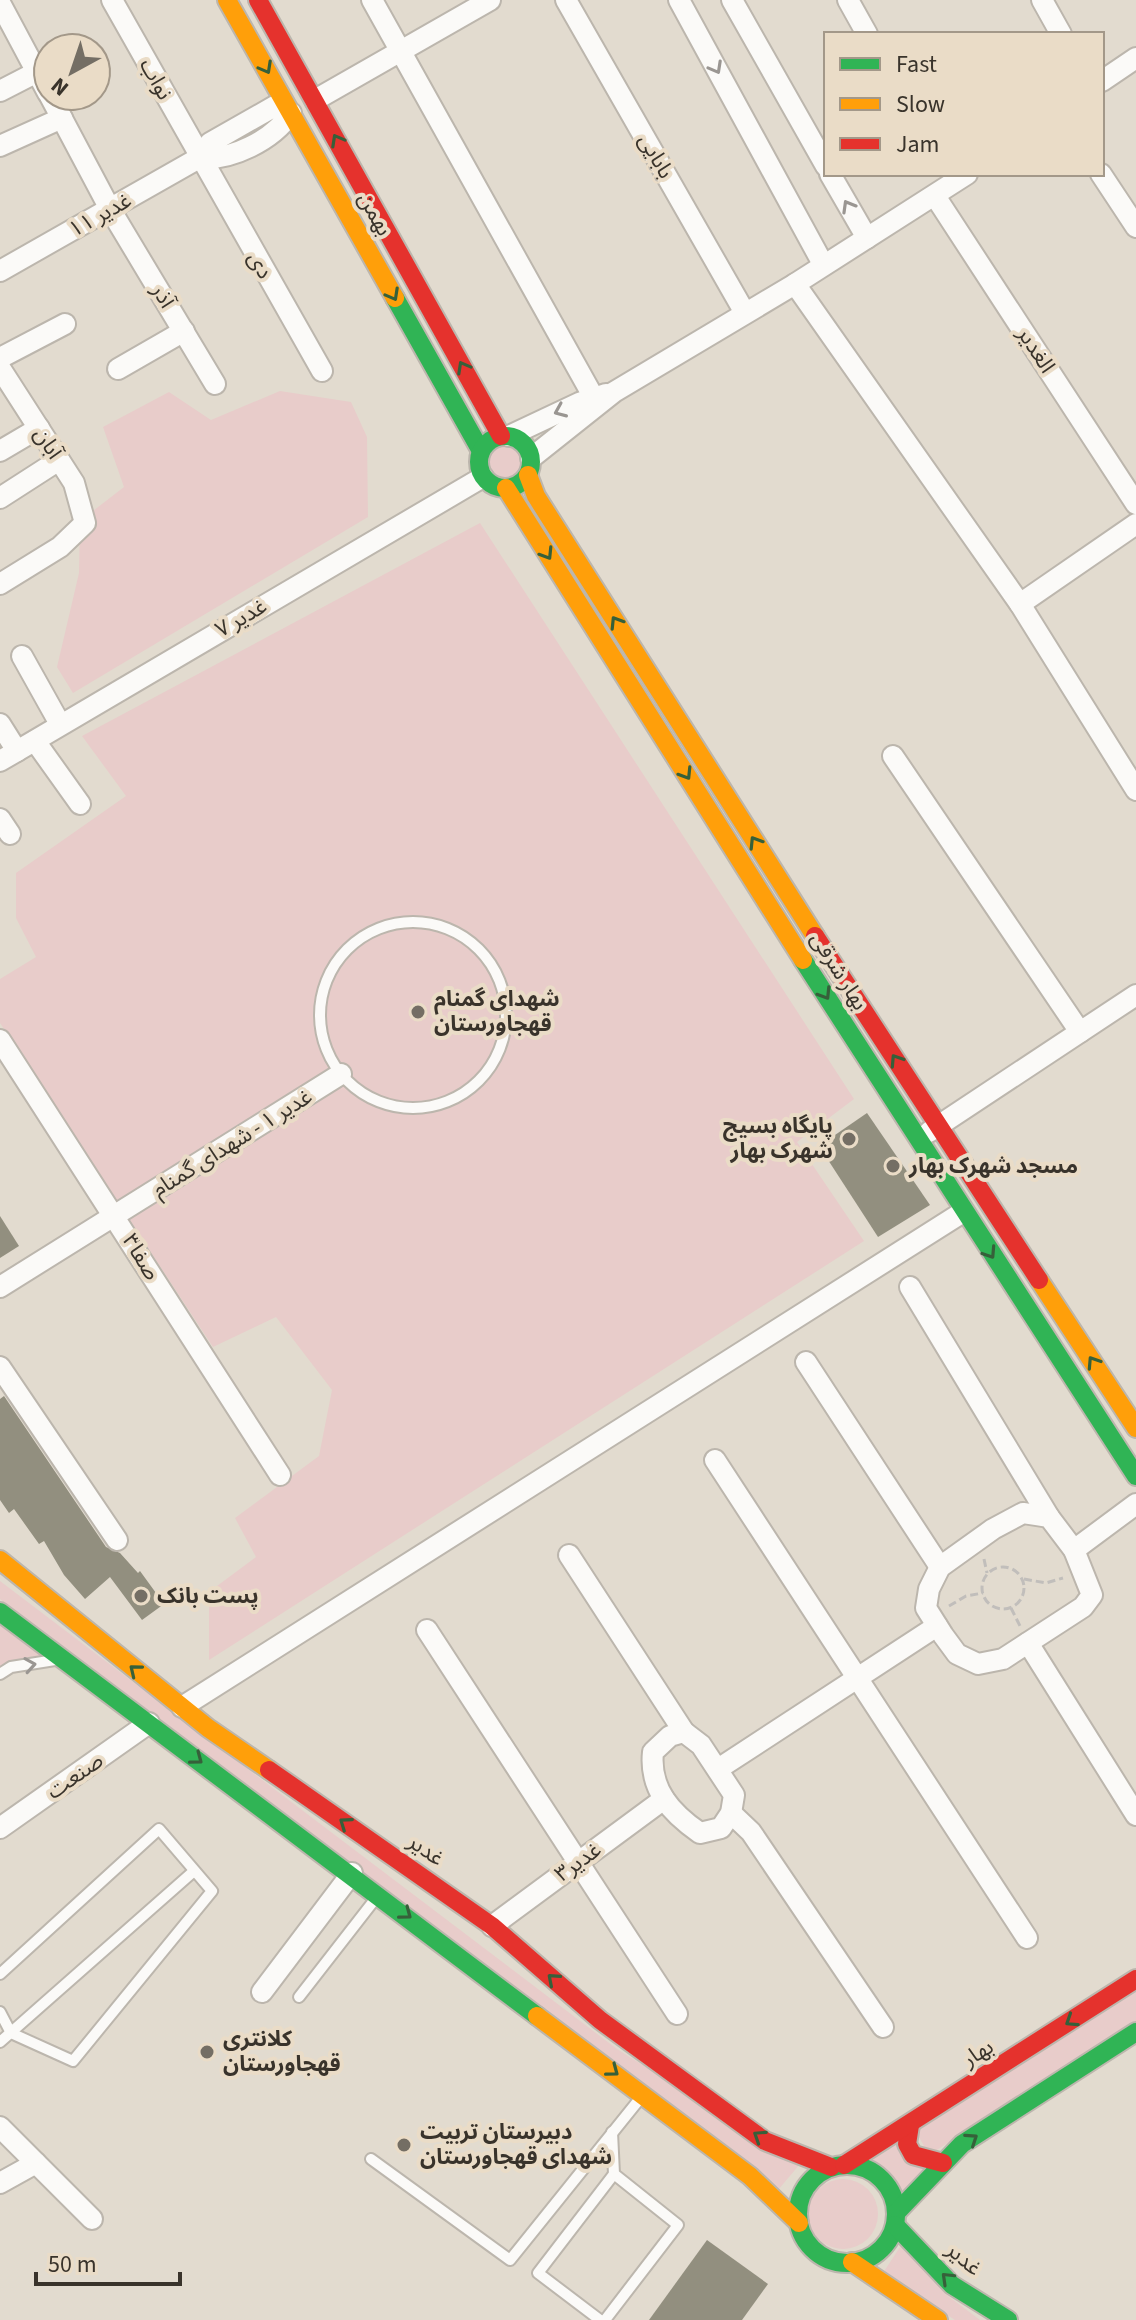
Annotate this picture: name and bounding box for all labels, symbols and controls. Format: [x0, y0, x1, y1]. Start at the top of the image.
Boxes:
north arrow [32, 32, 112, 112]
legend [824, 32, 1104, 176]
text: Fast [896, 47, 937, 82]
street label: نواب [131, 52, 181, 106]
one-way arrow [256, 60, 271, 74]
one-way arrow [706, 60, 722, 74]
text: N [44, 70, 76, 104]
text: Slow [896, 87, 945, 122]
street label: بابایی [630, 127, 682, 185]
text: Jam [896, 127, 940, 162]
one-way arrow [331, 134, 347, 149]
street label: غدیر ۱۱ [63, 185, 137, 245]
street label: بهمن [350, 186, 400, 242]
one-way arrow [843, 200, 858, 214]
street label: دی [239, 245, 281, 285]
street label: آذر [143, 277, 184, 316]
one-way arrow [383, 286, 399, 300]
street label: الغدیر [1009, 320, 1063, 379]
one-way arrow [457, 361, 473, 376]
one-way arrow [554, 401, 568, 417]
street label: آبان [26, 421, 71, 467]
one-way arrow [537, 545, 552, 560]
street label: غدیر ۷ [209, 590, 273, 646]
one-way arrow [610, 617, 625, 631]
one-way arrow [676, 765, 691, 780]
one-way arrow [749, 836, 764, 851]
street label: بهار شرقی [802, 926, 876, 1016]
place label: شهدای گمنام قهجاورستان [434, 983, 560, 1040]
one-way arrow [815, 985, 830, 1000]
marker: شهدای گمنام قهجاورستان [409, 1003, 427, 1021]
one-way arrow [891, 1055, 906, 1069]
street label: غدیر ۱ - شهدای گمنام [146, 1081, 318, 1205]
place label: پایگاه بسیج شهرک بهار [723, 1110, 833, 1167]
marker: پایگاه بسیج شهرک بهار [840, 1130, 858, 1148]
place label: مسجد شهرک بهار [908, 1150, 1078, 1182]
marker: مسجد شهرک بهار [884, 1157, 902, 1175]
street label: صفا۳ [114, 1227, 168, 1287]
one-way arrow [980, 1244, 995, 1259]
one-way arrow [1088, 1357, 1103, 1371]
place label: پست بانک [157, 1580, 259, 1612]
marker: پست بانک [132, 1587, 150, 1605]
one-way arrow [23, 1657, 36, 1674]
one-way arrow [130, 1665, 144, 1680]
street label: صنعت [40, 1745, 110, 1807]
one-way arrow [188, 1749, 203, 1763]
one-way arrow [339, 1818, 353, 1833]
street label: غدیر [400, 1825, 451, 1874]
street label: غدیر۳ [548, 1834, 608, 1890]
one-way arrow [397, 1905, 411, 1919]
one-way arrow [547, 1974, 562, 1989]
one-way arrow [1065, 2011, 1079, 2026]
place label: کلانتری قهجاورستان [223, 2023, 341, 2080]
street label: بهار [955, 2031, 1000, 2076]
marker: کلانتری قهجاورستان [198, 2043, 216, 2061]
one-way arrow [604, 2062, 618, 2076]
place label: دبیرستان تربیت شهدای قهجاورستان [420, 2116, 612, 2173]
one-way arrow [754, 2131, 768, 2146]
one-way arrow [963, 2133, 977, 2148]
marker: دبیرستان تربیت شهدای قهجاورستان [395, 2136, 413, 2154]
street label: غدیر [938, 2234, 989, 2284]
scale bar [36, 2236, 180, 2286]
text: 50 m [48, 2247, 97, 2282]
one-way arrow [942, 2273, 956, 2287]

